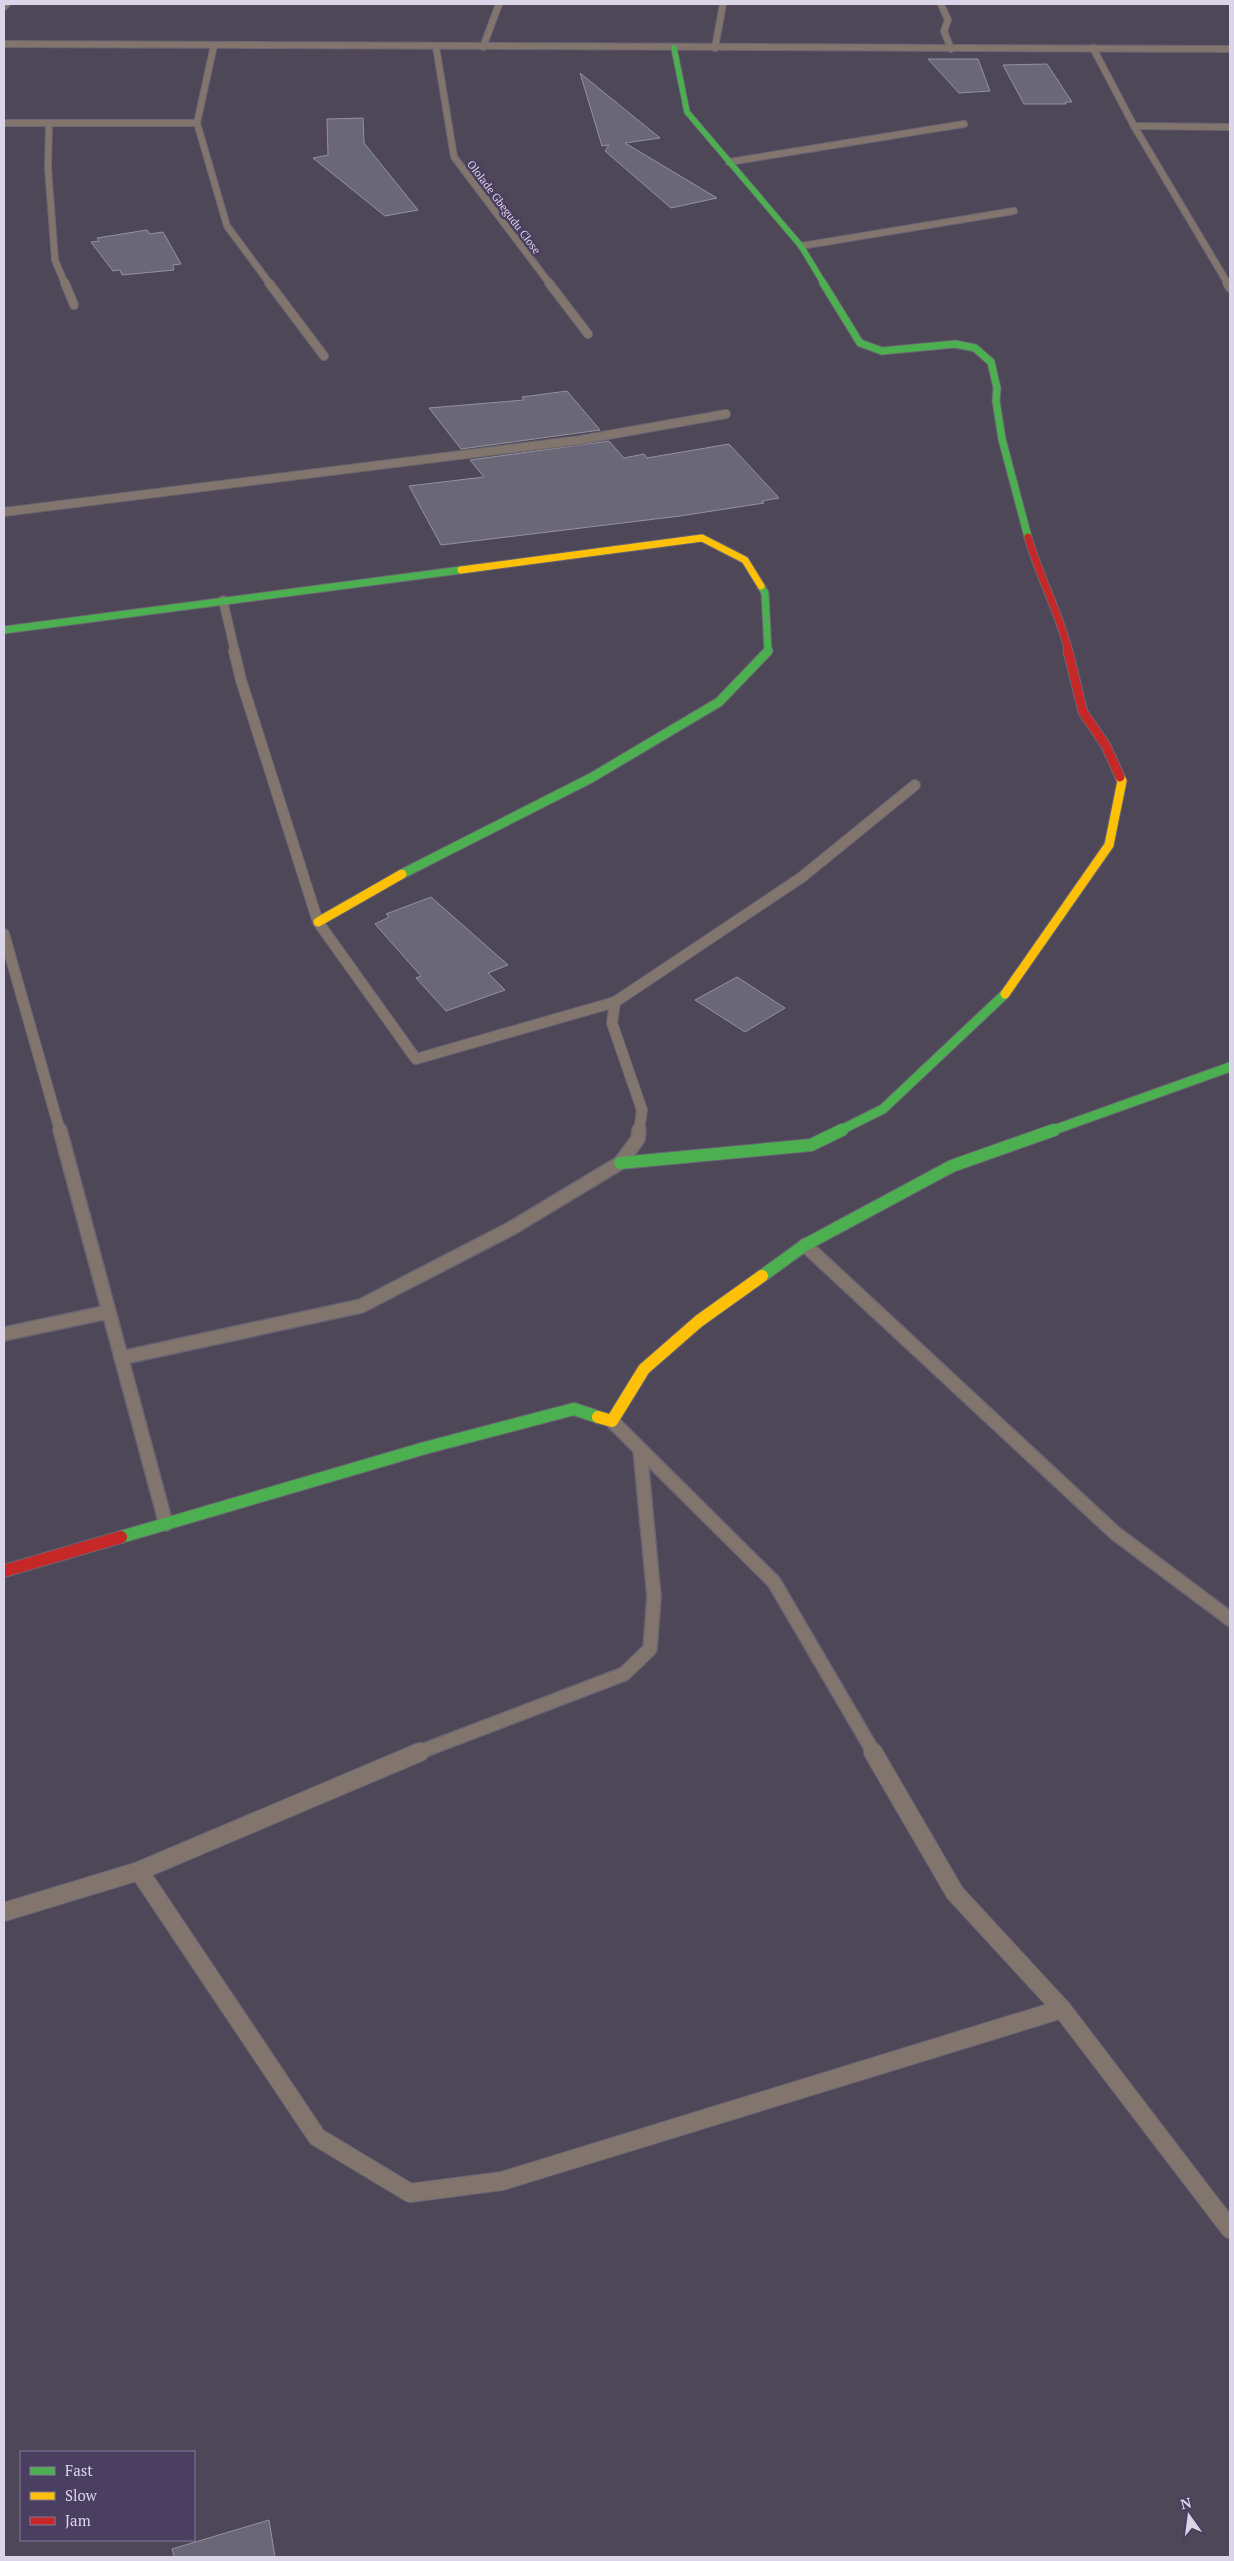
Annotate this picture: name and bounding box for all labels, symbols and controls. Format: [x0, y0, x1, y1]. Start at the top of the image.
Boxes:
street label: Ololade Gbegudu Close [464, 157, 544, 257]
legend [20, 2451, 195, 2541]
text: Fast [65, 2460, 93, 2480]
text: Slow [65, 2485, 98, 2505]
north arrow [1164, 2491, 1214, 2541]
text: N [1178, 2492, 1194, 2513]
text: Jam [65, 2510, 91, 2530]

